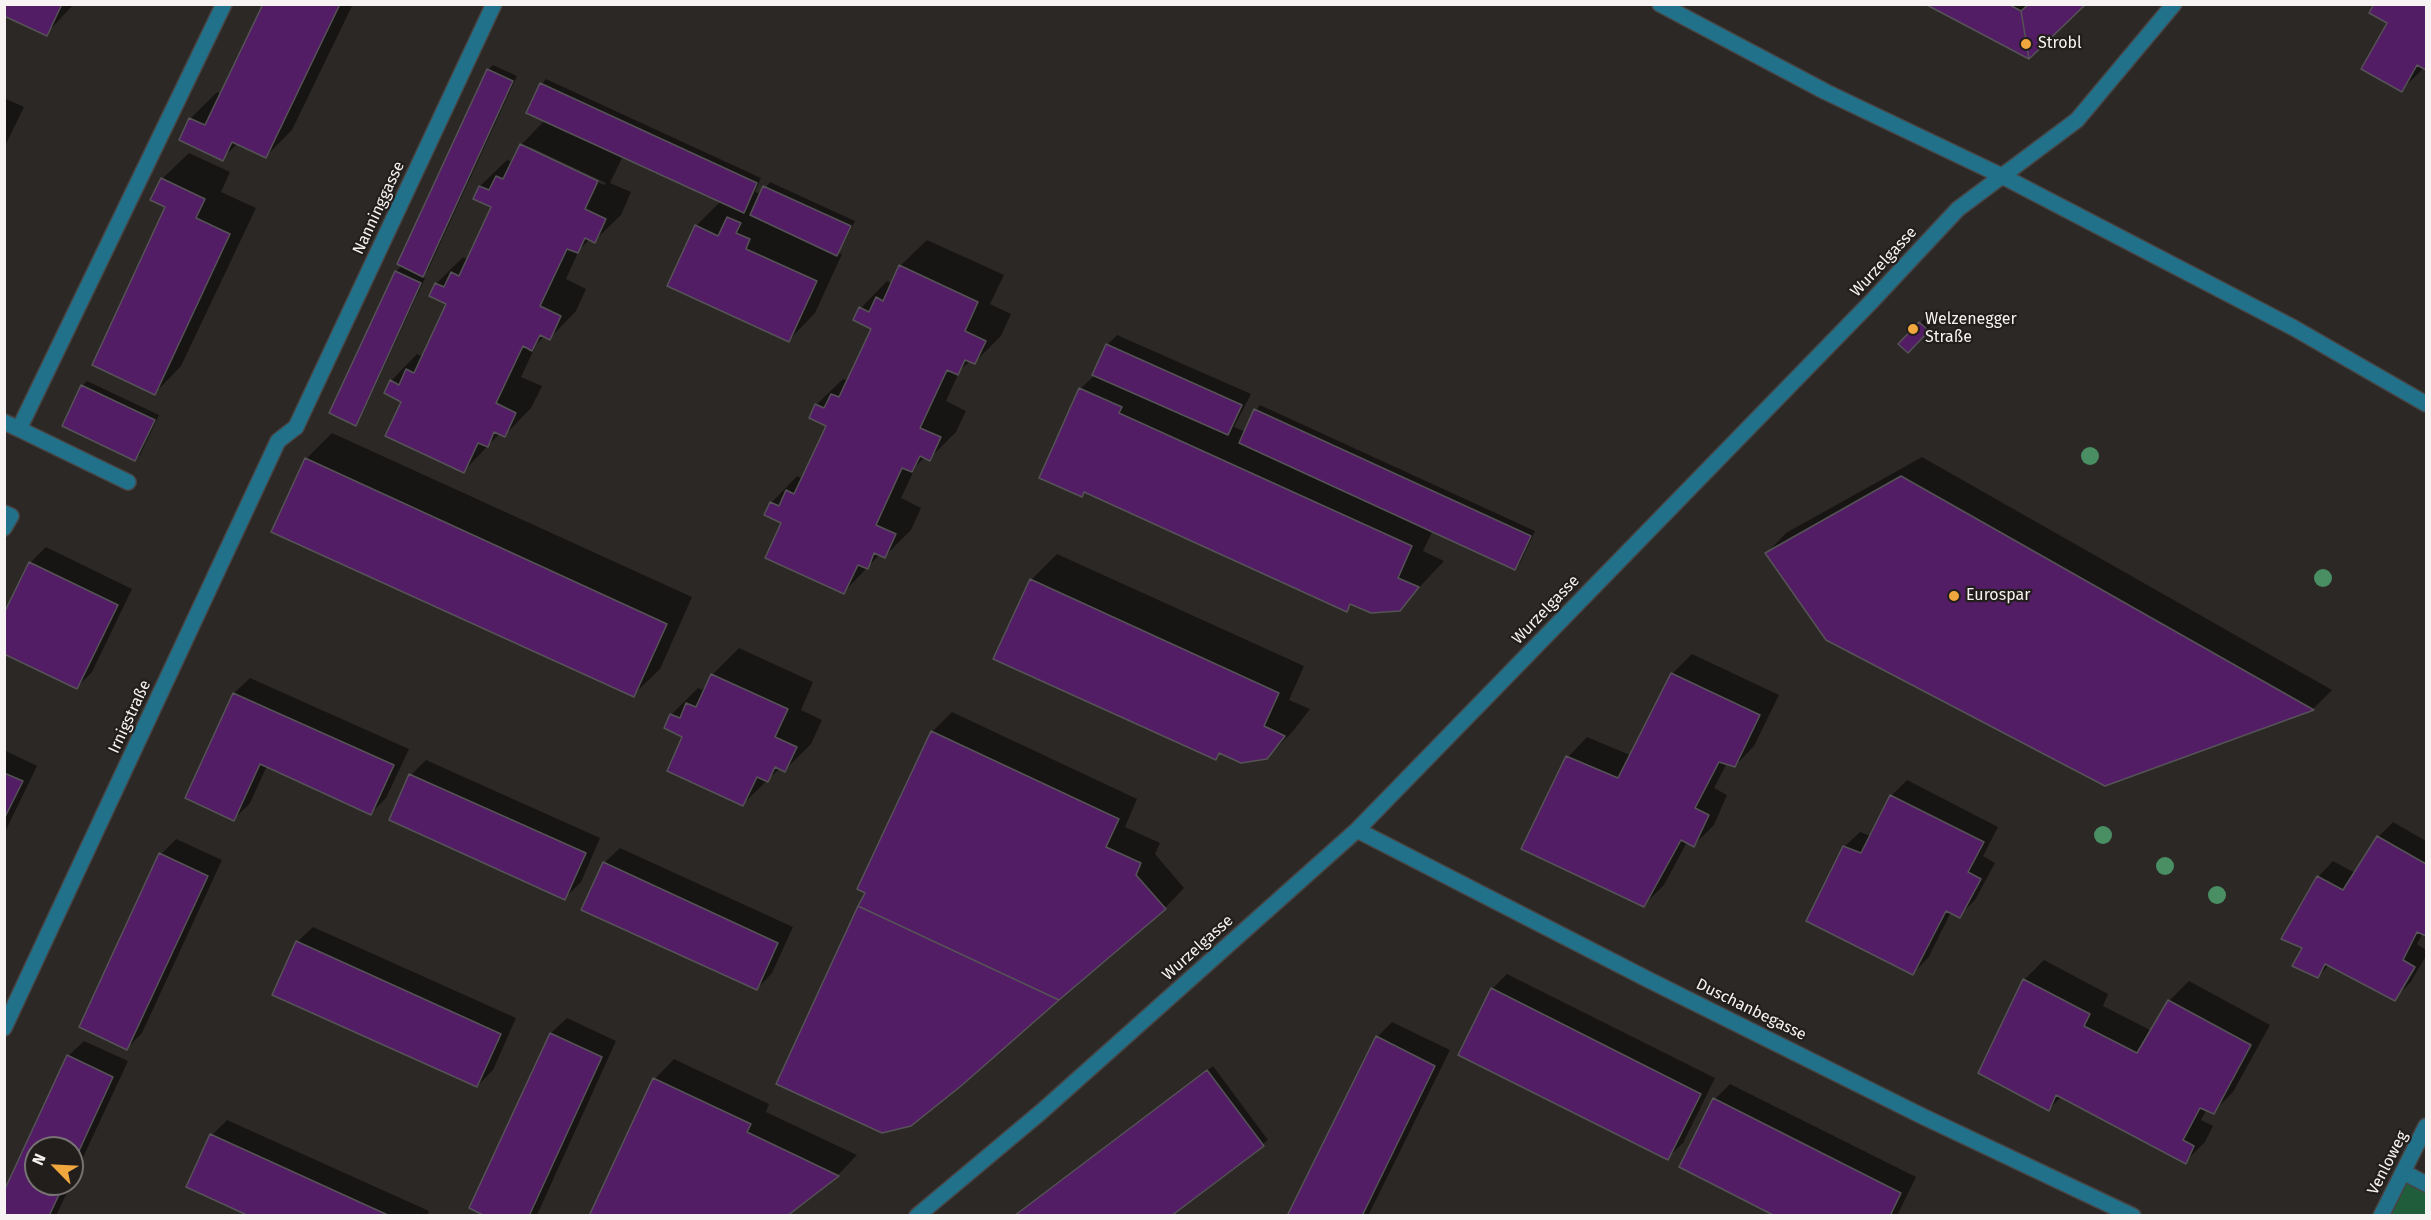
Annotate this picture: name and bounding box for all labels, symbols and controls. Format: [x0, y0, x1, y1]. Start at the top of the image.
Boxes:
place label: Strobl [2038, 34, 2082, 54]
marker: Strobl [2019, 37, 2033, 51]
street label: Nanninggasse [349, 158, 409, 258]
street label: Wurzelgasse [1847, 223, 1921, 301]
place label: Welzenegger Straße [1925, 310, 2017, 348]
marker: Welzenegger Straße [1906, 322, 1920, 336]
street label: Wurzelgasse [1508, 571, 1584, 649]
place label: Eurospar [1966, 586, 2030, 606]
marker: Eurospar [1947, 589, 1961, 603]
street label: Irnigstraße [105, 677, 155, 757]
street label: Wurzelgasse [1159, 911, 1237, 985]
street label: Duschanbegasse [1693, 975, 1809, 1045]
street label: Venloweg [2364, 1128, 2412, 1198]
north arrow [24, 1136, 84, 1196]
text: N [28, 1151, 50, 1168]

